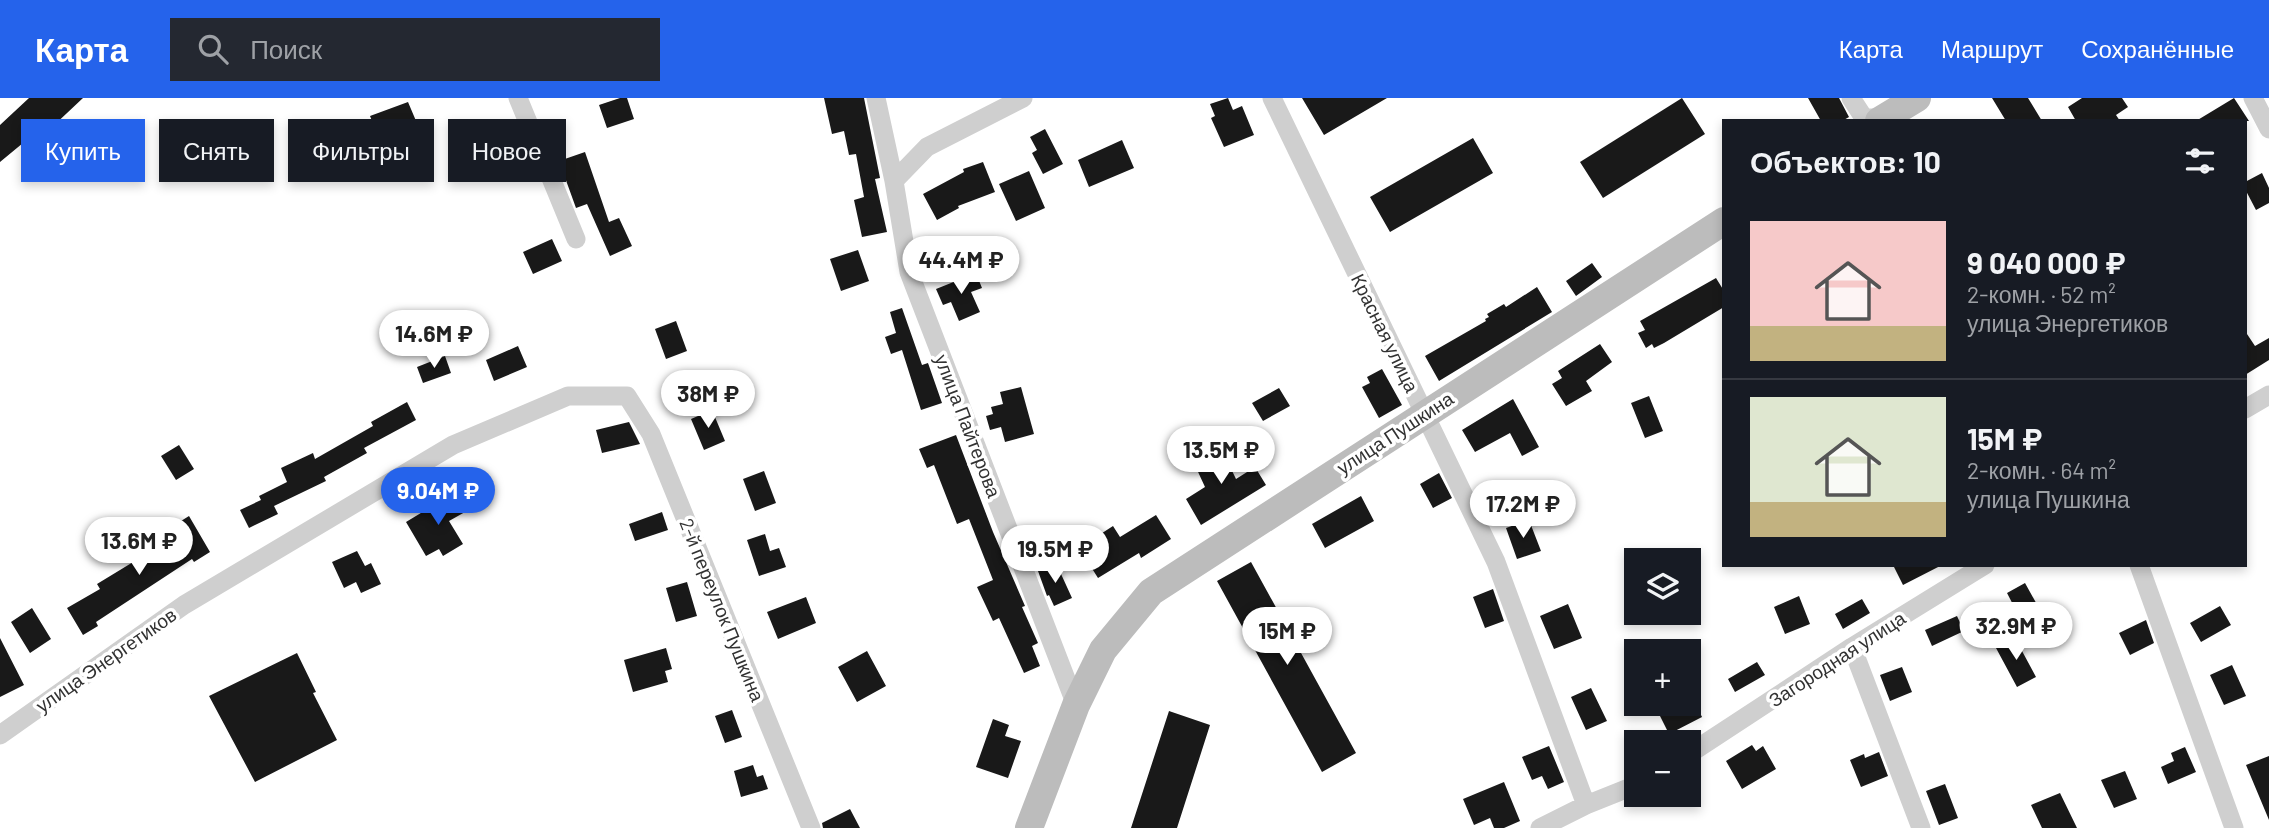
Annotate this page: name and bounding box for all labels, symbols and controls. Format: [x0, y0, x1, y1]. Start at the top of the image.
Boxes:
search box [170, 18, 660, 81]
text: Карта [35, 29, 128, 69]
icon: search [194, 30, 232, 68]
text: Поиск [250, 33, 322, 64]
text: Карта [1839, 34, 1903, 63]
text: Маршрут [1941, 34, 2043, 63]
text: Сохранённые [2081, 34, 2234, 63]
chip: Купить [21, 119, 145, 182]
chip: Снять [159, 119, 274, 182]
chip: Фильтры [288, 119, 434, 182]
chip: Новое [448, 119, 566, 182]
icon: filters [2181, 142, 2219, 180]
text: Объектов: 10 [1750, 143, 1941, 179]
pin: 44.4M ₽ [896, 236, 1026, 296]
text: 9 040 000 ₽ [1967, 244, 2126, 280]
text: 44.4M ₽ [918, 245, 1004, 273]
icon: home [1806, 249, 1890, 333]
street label: Красная улица [1347, 270, 1424, 396]
text: 2-комн. · 52 m² [1967, 280, 2116, 308]
text: улица Энергетиков [1967, 309, 2168, 337]
pin: 14.6M ₽ [369, 310, 499, 370]
text: 14.6M ₽ [395, 319, 473, 347]
street label: улица Пайтерова [931, 351, 1007, 501]
pin: 38M ₽ [659, 370, 757, 430]
text: 38M ₽ [677, 379, 739, 407]
street label: улица Пушкина [1332, 386, 1458, 479]
text: 15M ₽ [1967, 420, 2042, 456]
icon: home [1806, 425, 1890, 509]
pin: 13.5M ₽ [1156, 426, 1286, 486]
text: 13.5M ₽ [1183, 435, 1259, 463]
text: 2-комн. · 64 m² [1967, 456, 2116, 484]
pin: 9.04M ₽ [373, 468, 503, 527]
text: 9.04M ₽ [397, 476, 479, 504]
pin: 17.2M ₽ [1458, 480, 1588, 540]
text: улица Пушкина [1967, 485, 2130, 513]
text: 17.2M ₽ [1486, 489, 1560, 517]
street label: 2-й переулок Пушкина [675, 515, 770, 705]
pin: 13.6M ₽ [74, 518, 204, 577]
text: 13.6M ₽ [101, 526, 177, 554]
pin: 19.5M ₽ [990, 526, 1120, 585]
text: 19.5M ₽ [1017, 534, 1093, 562]
map controls [1624, 548, 1701, 807]
button: layers [1624, 548, 1701, 625]
street label: улица Энергетиков [31, 602, 180, 717]
pin: 32.9M ₽ [1951, 602, 2081, 662]
street label: Загородная улица [1764, 606, 1910, 711]
pin: 15M ₽ [1238, 608, 1336, 667]
text: 32.9M ₽ [1976, 611, 2056, 639]
text: 15M ₽ [1258, 616, 1316, 644]
button: + [1624, 639, 1701, 716]
button: − [1624, 730, 1701, 807]

